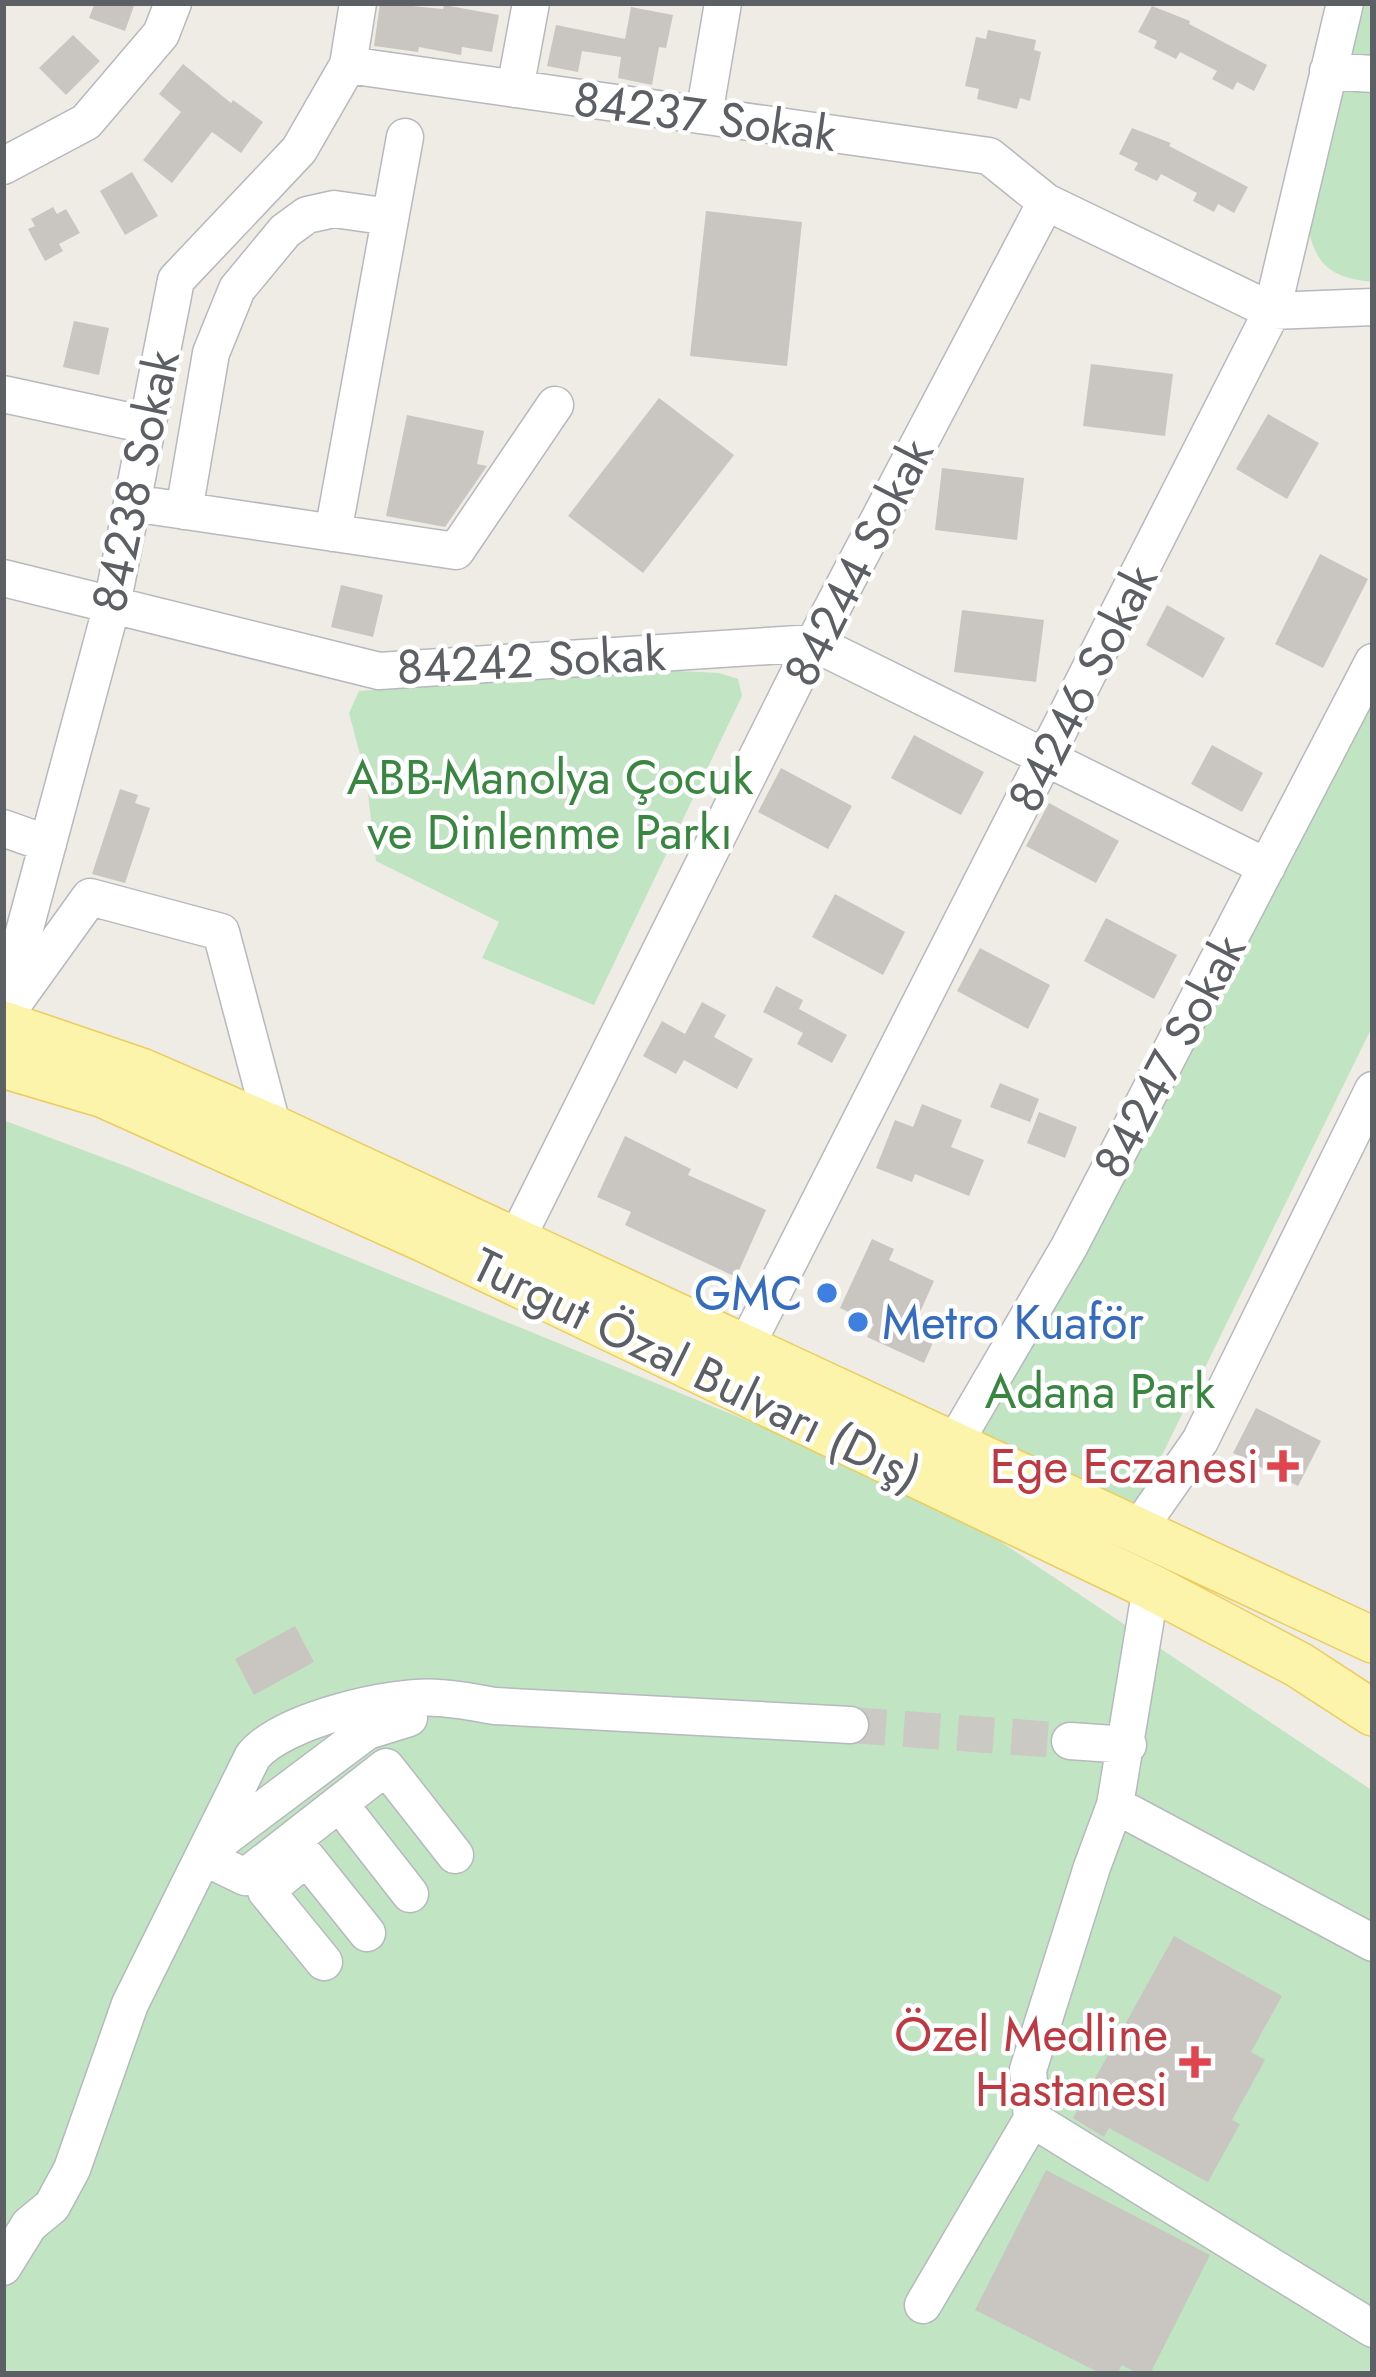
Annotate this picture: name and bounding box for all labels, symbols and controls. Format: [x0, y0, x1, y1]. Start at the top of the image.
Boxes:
street label: 84237 Sokak [569, 64, 842, 169]
street label: 84238 Sokak [74, 343, 197, 618]
street label: 84244 Sokak [766, 426, 951, 698]
street label: 84246 Sokak [991, 552, 1175, 824]
street label: 84242 Sokak [395, 619, 668, 702]
park label: ABB-Manolya Çocuk ve Dinlenme Parkı [347, 743, 754, 867]
street label: 84247 Sokak [1076, 921, 1263, 1190]
street label: Turgut Özal Bulvarı (Dış) [461, 1231, 933, 1508]
place label: GMC [694, 1259, 803, 1328]
marker: GMC [814, 1280, 840, 1306]
place label: Metro Kuaför [882, 1288, 1144, 1357]
marker: Metro Kuaför [845, 1309, 871, 1335]
park label: Adana Park [985, 1357, 1216, 1426]
place label: Ege Eczanesi [990, 1432, 1259, 1501]
marker: Ege Eczanesi [1270, 1453, 1296, 1479]
place label: Özel Medline Hastanesi [894, 2000, 1168, 2124]
marker: Özel Medline Hastanesi [1179, 2046, 1211, 2078]

